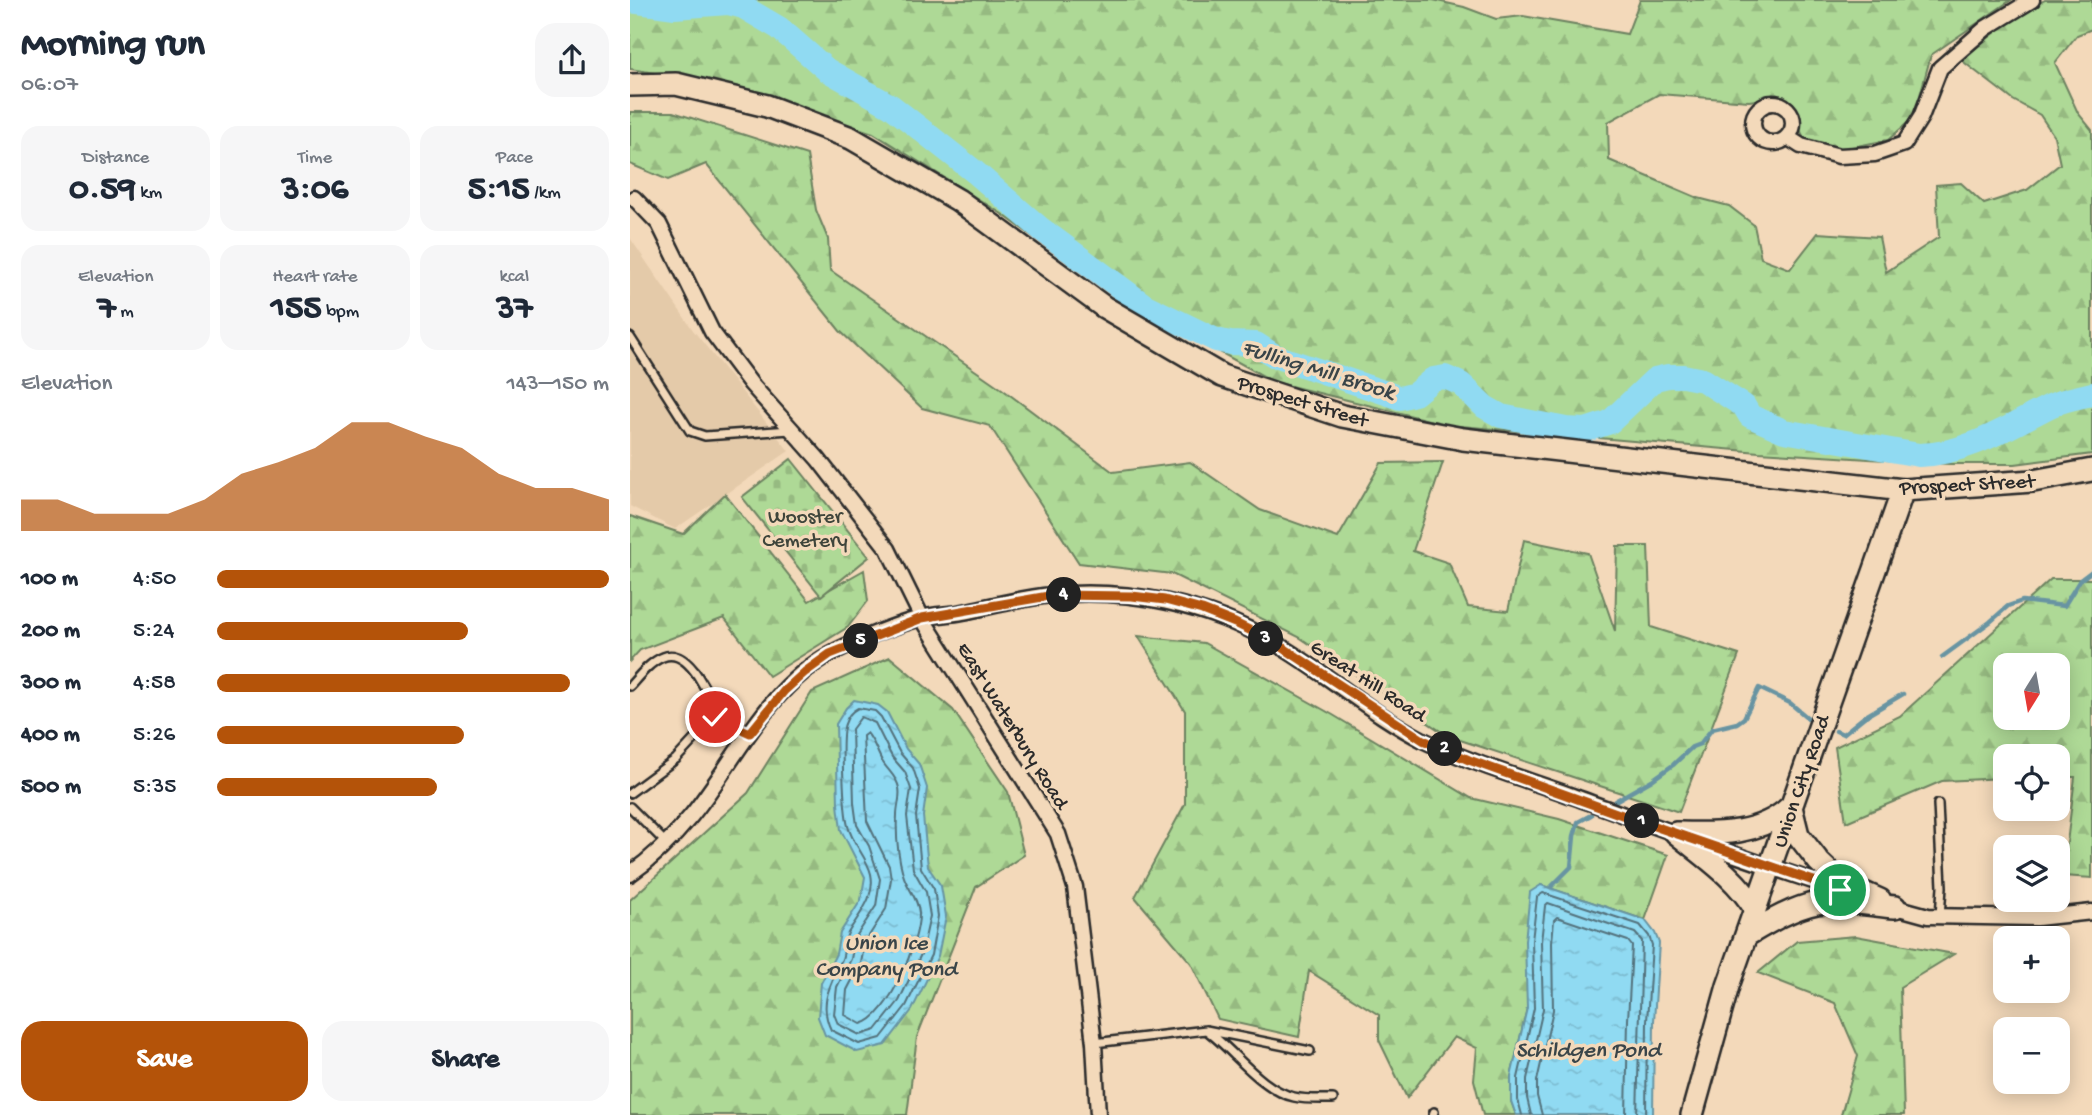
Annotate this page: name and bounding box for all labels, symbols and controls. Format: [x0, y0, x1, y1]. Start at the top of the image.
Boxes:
button: share [535, 23, 609, 97]
text: Morning run [21, 24, 205, 68]
text: 06:07 [21, 72, 78, 99]
text: Distance [82, 147, 149, 170]
text: Time [298, 147, 332, 170]
text: Pace [496, 147, 533, 170]
text: 0.59 [69, 170, 136, 211]
text: 3:06 [282, 170, 348, 211]
text: 5:15 [468, 170, 530, 211]
text: km [136, 182, 162, 205]
text: /km [530, 182, 561, 205]
text: Elevation [78, 266, 153, 289]
text: Heart rate [272, 266, 358, 289]
text: kcal [499, 266, 529, 289]
text: 7 [98, 289, 116, 330]
text: 155 [271, 289, 322, 330]
text: 37 [496, 289, 533, 330]
text: m [116, 301, 134, 324]
text: bpm [322, 301, 359, 324]
water label: Fulling Mill Brook [1239, 335, 1400, 408]
text: Elevation [21, 371, 112, 398]
text: 143–150 m [507, 371, 609, 398]
street label: Prospect Street [1233, 371, 1373, 436]
street label: Prospect Street [1898, 470, 2038, 503]
park label: Wooster Cemetery [762, 506, 848, 555]
text: 100 m [21, 566, 78, 593]
text: 4:50 [133, 566, 176, 593]
pin: 4 [1046, 578, 1082, 612]
text: 4 [1059, 583, 1068, 606]
text: 200 m [21, 618, 80, 645]
text: 5:24 [133, 618, 174, 645]
pin: 3 [1248, 622, 1284, 656]
pin: 5 [844, 624, 878, 658]
text: 3 [1261, 627, 1270, 650]
text: 5 [856, 629, 866, 652]
street label: Great Hill Road [1304, 636, 1431, 731]
street label: East Waterbury Road [950, 639, 1073, 816]
north arrow [1993, 653, 2070, 730]
map controls [1993, 653, 2070, 1094]
text: 300 m [21, 670, 81, 697]
text: 4:58 [133, 670, 176, 697]
pin [685, 687, 745, 747]
icon: check [696, 698, 734, 736]
street label: Union City Road [1769, 711, 1838, 852]
text: 400 m [21, 722, 80, 749]
text: 5:26 [133, 722, 175, 749]
pin: 2 [1428, 732, 1462, 766]
text: 2 [1440, 737, 1449, 760]
button: locate [1993, 744, 2070, 821]
text: 500 m [21, 774, 81, 801]
text: 5:35 [133, 774, 176, 801]
pin: 1 [1625, 804, 1660, 838]
text: 1 [1638, 809, 1645, 832]
button: layers [1993, 835, 2070, 912]
pin [1810, 860, 1870, 920]
icon: arrive [1821, 871, 1859, 909]
button: + [1993, 926, 2070, 1003]
water label: Union Ice Company Pond [815, 931, 959, 984]
button: − [1993, 1017, 2070, 1094]
button: Save [21, 1021, 308, 1101]
button: Share [322, 1021, 609, 1101]
water label: Schildgen Pond [1516, 1038, 1663, 1065]

